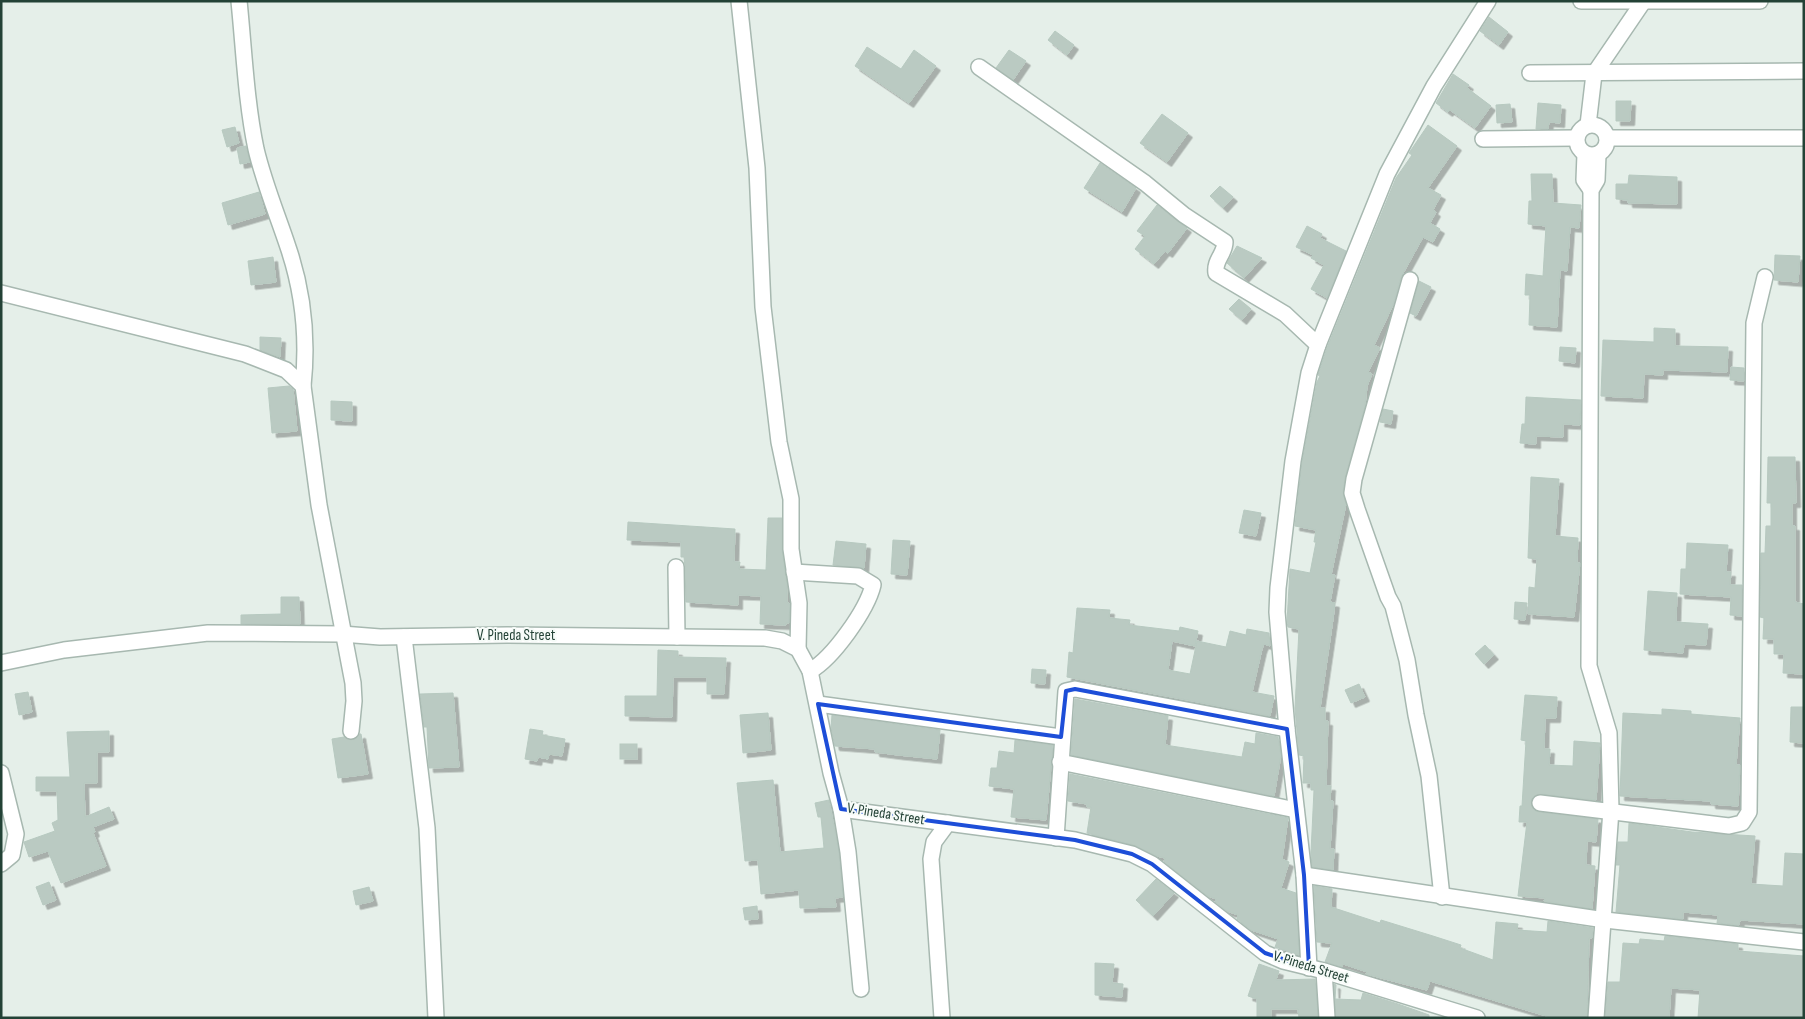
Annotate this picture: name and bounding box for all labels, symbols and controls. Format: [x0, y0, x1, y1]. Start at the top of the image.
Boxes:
street label: V. Pineda Street [477, 626, 556, 645]
street label: V. Pineda Street [846, 798, 927, 830]
street label: V. Pineda Street [1271, 946, 1352, 988]

